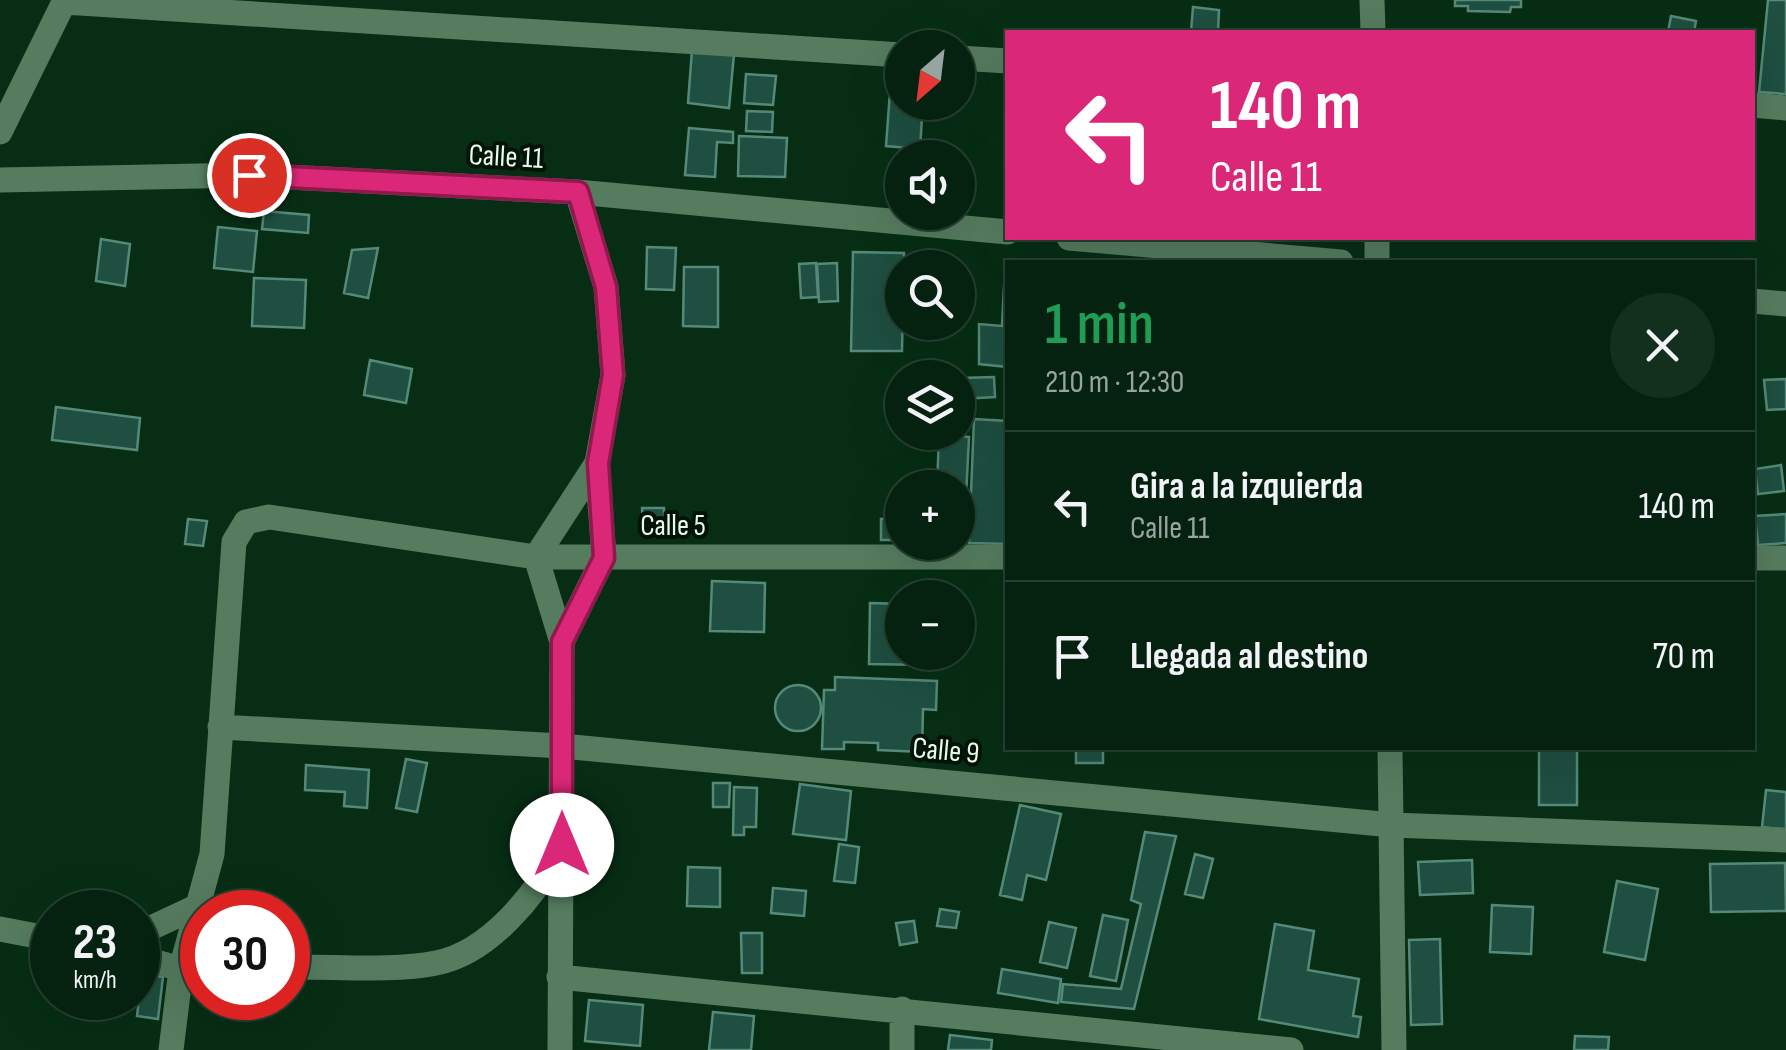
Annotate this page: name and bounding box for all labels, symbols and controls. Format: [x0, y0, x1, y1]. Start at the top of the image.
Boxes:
north arrow [885, 30, 975, 120]
map controls [885, 30, 975, 670]
text: 140 m [1210, 65, 1361, 149]
icon: left [1045, 70, 1175, 200]
pin [207, 133, 292, 218]
street label: Calle 11 [468, 137, 545, 177]
button: sound [885, 140, 975, 230]
icon: arrive [222, 148, 277, 203]
text: Calle 11 [1210, 150, 1322, 205]
button: search [885, 250, 975, 340]
text: 1 min [1045, 289, 1154, 361]
button: close [1610, 293, 1715, 398]
button: layers [885, 360, 975, 450]
text: 210 m · 12:30 [1045, 363, 1184, 402]
text: Gira a la izquierda [1130, 464, 1363, 509]
button: + [885, 470, 975, 560]
icon: left [1045, 479, 1100, 534]
text: 140 m [1638, 484, 1715, 529]
street label: Calle 5 [640, 508, 706, 544]
text: Calle 11 [1130, 509, 1210, 548]
button: − [885, 580, 975, 670]
icon: arrive [1045, 629, 1100, 684]
text: Llegada al destino [1130, 634, 1368, 679]
text: 70 m [1653, 634, 1715, 679]
street label: Calle 9 [911, 730, 981, 772]
position arrow [510, 793, 614, 897]
speed limit sign: 30 [180, 890, 310, 1020]
text: 23 [73, 913, 117, 973]
text: km/h [73, 965, 117, 996]

